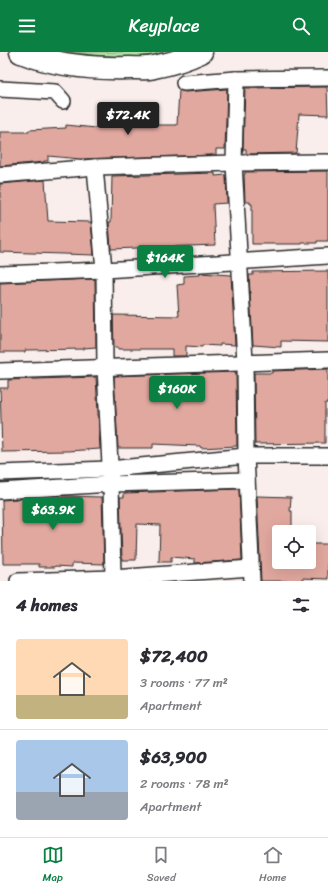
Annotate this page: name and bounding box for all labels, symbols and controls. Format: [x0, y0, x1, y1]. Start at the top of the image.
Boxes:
text: Keyplace [129, 10, 199, 42]
icon: menu [16, 15, 38, 37]
icon: search [290, 15, 312, 37]
pin: $72.4K [95, 102, 161, 136]
text: $72.4K [106, 103, 150, 126]
pin: $164K [137, 245, 193, 279]
text: $164K [146, 246, 184, 269]
pin: $160K [149, 376, 205, 410]
text: $160K [158, 377, 196, 400]
pin: $63.9K [20, 497, 86, 531]
text: $63.9K [31, 498, 75, 521]
map controls [272, 525, 316, 569]
button: locate [272, 525, 316, 569]
text: 4 homes [16, 590, 77, 620]
icon: filters [290, 594, 312, 616]
text: $72,400 [140, 641, 208, 671]
icon: home [48, 655, 96, 703]
text: 3 rooms · 77 m² [140, 671, 228, 694]
text: Apartment [140, 694, 201, 717]
text: $63,900 [140, 742, 207, 772]
icon: home [48, 756, 96, 804]
text: 2 rooms · 78 m² [140, 772, 229, 795]
text: Apartment [140, 795, 201, 818]
tab: Map [42, 844, 64, 887]
tab: Saved [147, 844, 176, 887]
tab: Home [259, 844, 286, 887]

